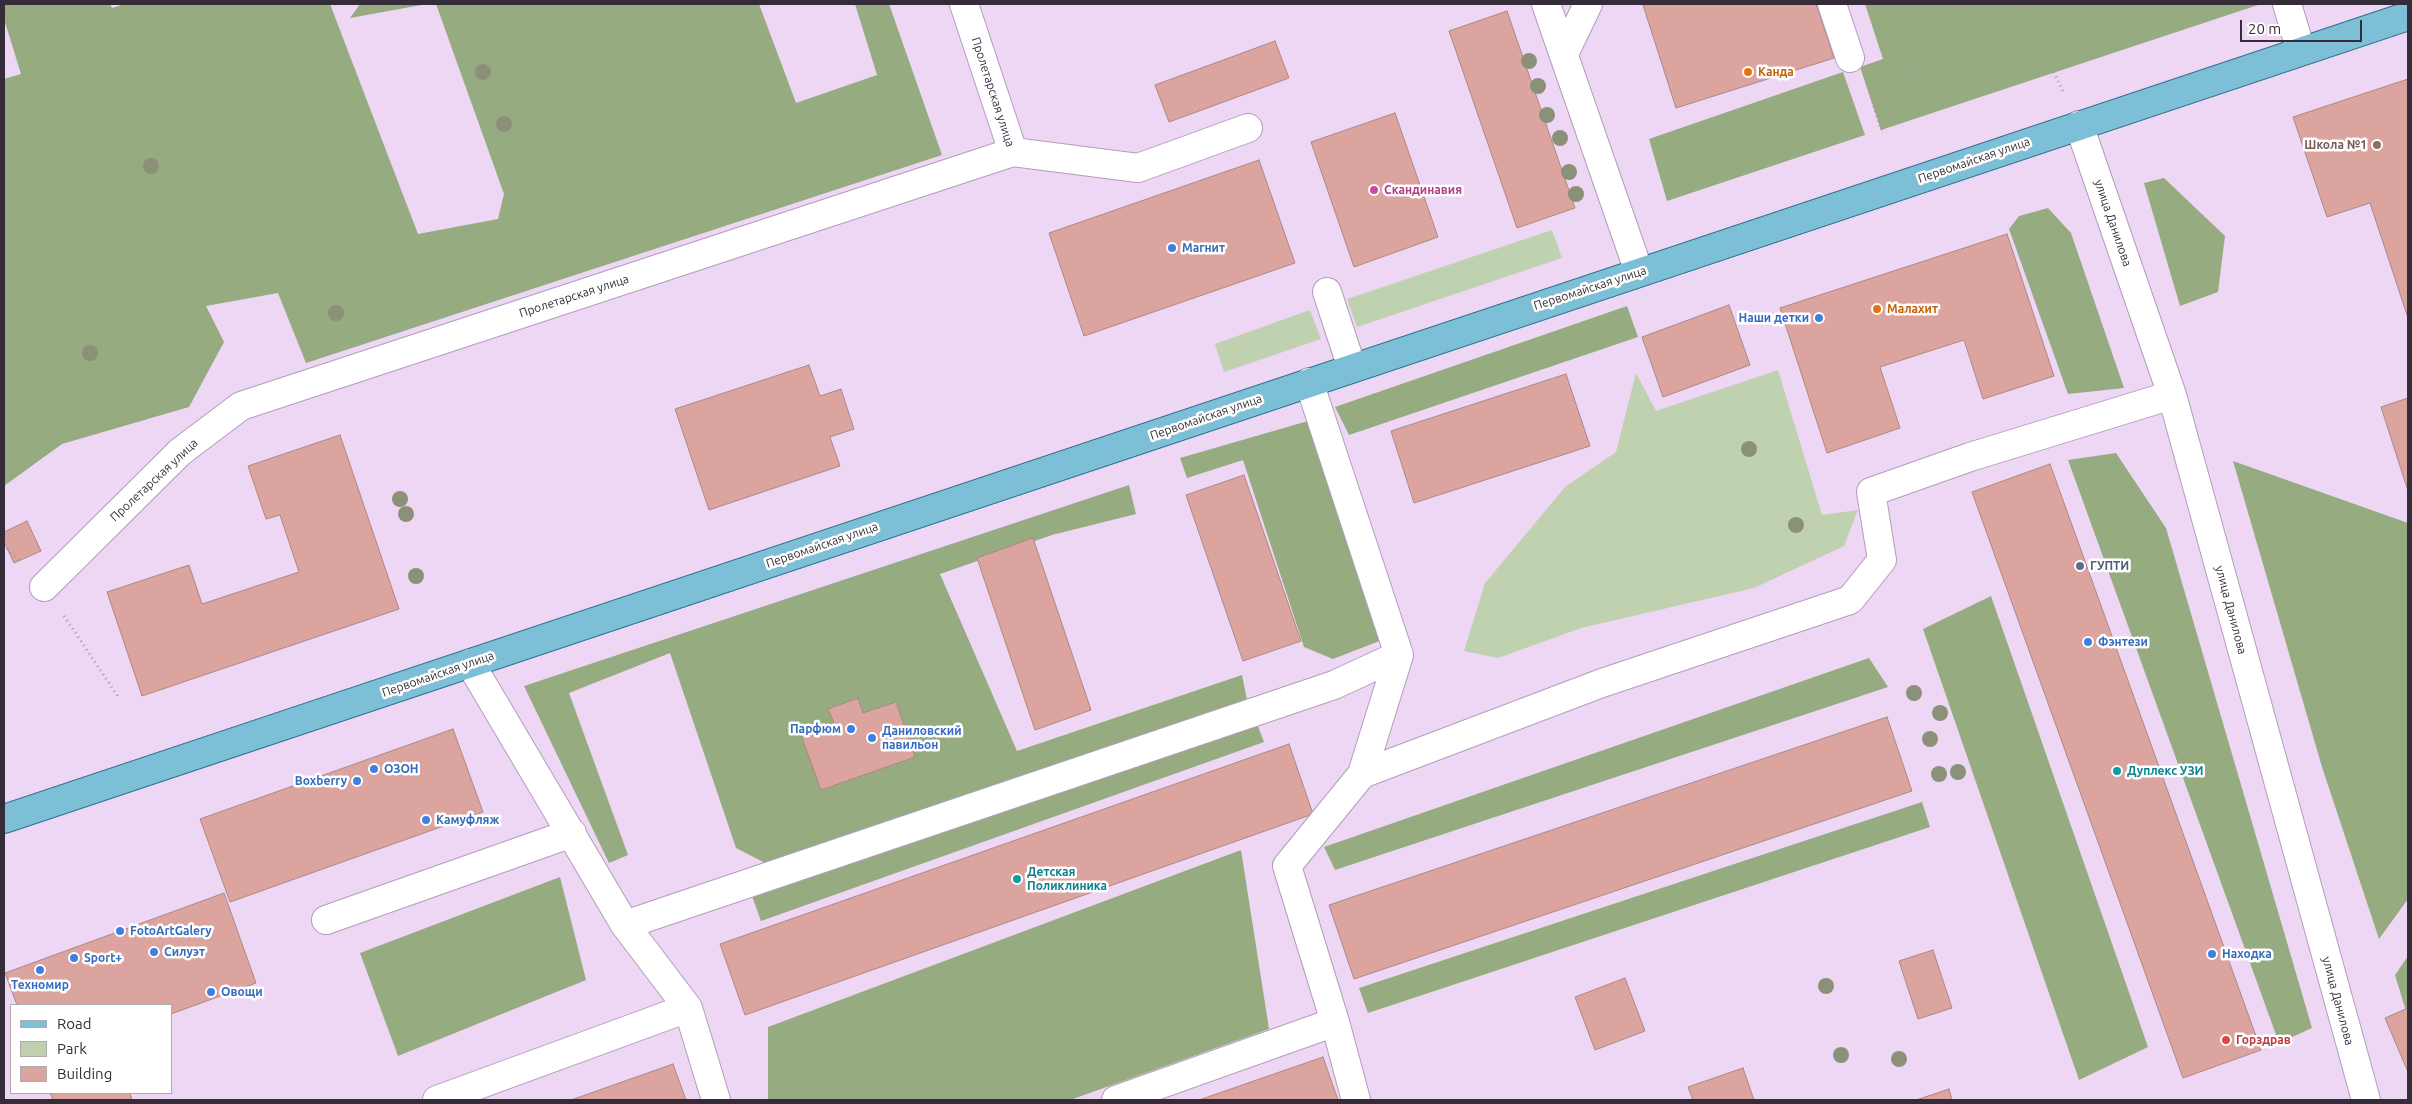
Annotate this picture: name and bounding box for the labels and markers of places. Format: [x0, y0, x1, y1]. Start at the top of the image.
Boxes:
place label: Канда [1758, 65, 1794, 79]
marker: Канда [1742, 66, 1754, 78]
place label: Школа №1 [2304, 138, 2367, 152]
marker: Школа №1 [2371, 139, 2383, 151]
place label: Скандинавия [1384, 183, 1462, 197]
marker: Скандинавия [1368, 184, 1380, 196]
place label: Магнит [1182, 241, 1225, 255]
marker: Магнит [1166, 242, 1178, 254]
place label: Малахит [1887, 302, 1938, 316]
marker: Малахит [1871, 303, 1883, 315]
place label: Наши детки [1738, 311, 1809, 325]
marker: Наши детки [1813, 312, 1825, 324]
place label: ГУПТИ [2090, 559, 2129, 573]
marker: ГУПТИ [2074, 560, 2086, 572]
place label: Фэнтези [2098, 635, 2148, 649]
marker: Фэнтези [2082, 636, 2094, 648]
place label: Парфюм [790, 722, 841, 736]
marker: Парфюм [845, 723, 857, 735]
place label: Даниловский павильон [882, 724, 962, 752]
marker: Даниловский павильон [866, 732, 878, 744]
place label: ОЗОН [384, 762, 419, 776]
marker: ОЗОН [368, 763, 380, 775]
place label: Дуплекс УЗИ [2127, 764, 2204, 778]
marker: Дуплекс УЗИ [2111, 765, 2123, 777]
place label: Boxberry [295, 774, 347, 788]
marker: Boxberry [351, 775, 363, 787]
place label: Камуфляж [436, 813, 499, 827]
marker: Камуфляж [420, 814, 432, 826]
place label: Детская Поликлиника [1027, 865, 1107, 893]
marker: Детская Поликлиника [1011, 873, 1023, 885]
place label: FotoArtGalery [130, 924, 212, 938]
marker: FotoArtGalery [114, 925, 126, 937]
place label: Силуэт [164, 945, 205, 959]
marker: Силуэт [148, 946, 160, 958]
place label: Находка [2222, 947, 2272, 961]
marker: Находка [2206, 948, 2218, 960]
place label: Sport+ [84, 951, 122, 965]
marker: Sport+ [68, 952, 80, 964]
marker: Техномир [34, 964, 46, 976]
place label: Техномир [11, 978, 69, 992]
place label: Овощи [221, 985, 263, 999]
marker: Овощи [205, 986, 217, 998]
place label: Горздрав [2236, 1033, 2291, 1047]
marker: Горздрав [2220, 1034, 2232, 1046]

